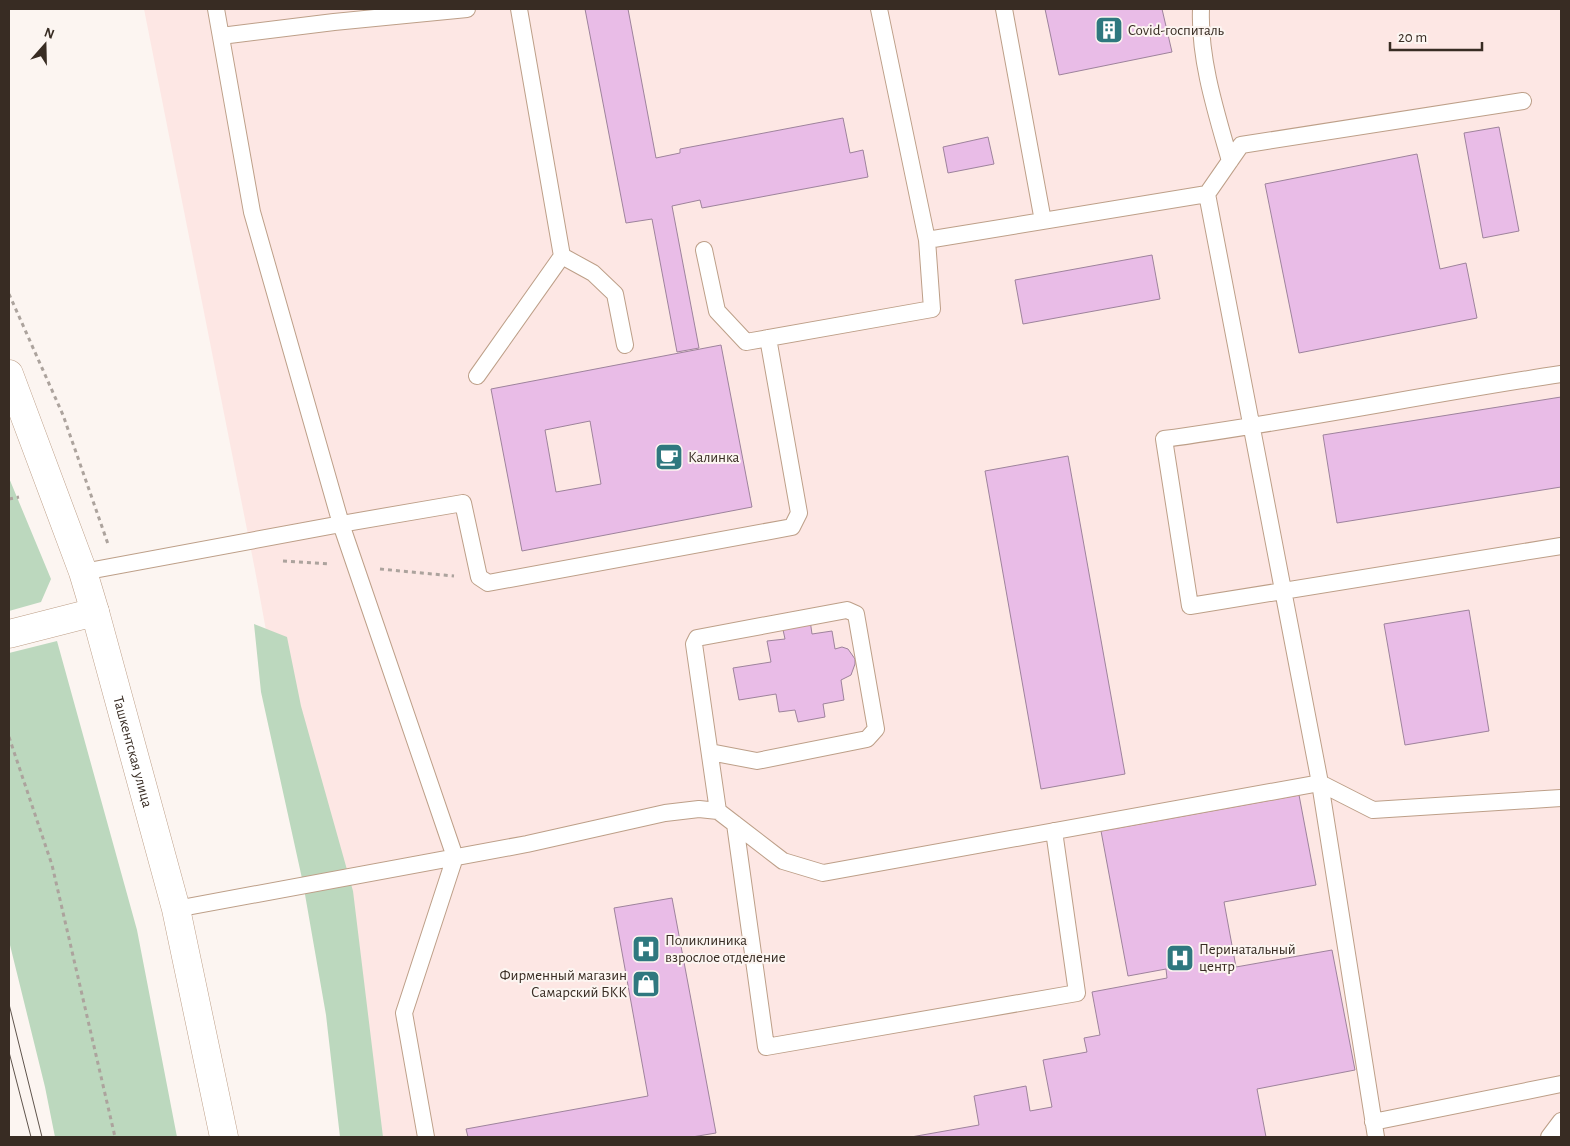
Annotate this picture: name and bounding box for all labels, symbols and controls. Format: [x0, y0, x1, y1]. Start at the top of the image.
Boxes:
building icon: Covid-госпиталь [1094, 15, 1124, 45]
north arrow [20, 20, 70, 70]
scale bar [1390, 20, 1482, 52]
place label: Covid-госпиталь [1128, 23, 1225, 38]
text: N [42, 25, 56, 42]
text: 20 m [1398, 30, 1427, 45]
cafe icon: Калинка [654, 442, 684, 472]
place label: Калинка [688, 450, 740, 465]
street label: Ташкентская улица [111, 695, 155, 809]
place label: Поликлиника взрослое отделение [665, 933, 786, 965]
hospital icon: Поликлиника взрослое отделение [631, 934, 661, 964]
place label: Перинатальный центр [1199, 942, 1296, 974]
hospital icon: Перинатальный центр [1165, 943, 1195, 973]
place label: Фирменный магазин Самарский БКК [499, 968, 627, 1000]
shop icon: Фирменный магазин Самарский БКК [631, 969, 661, 999]

